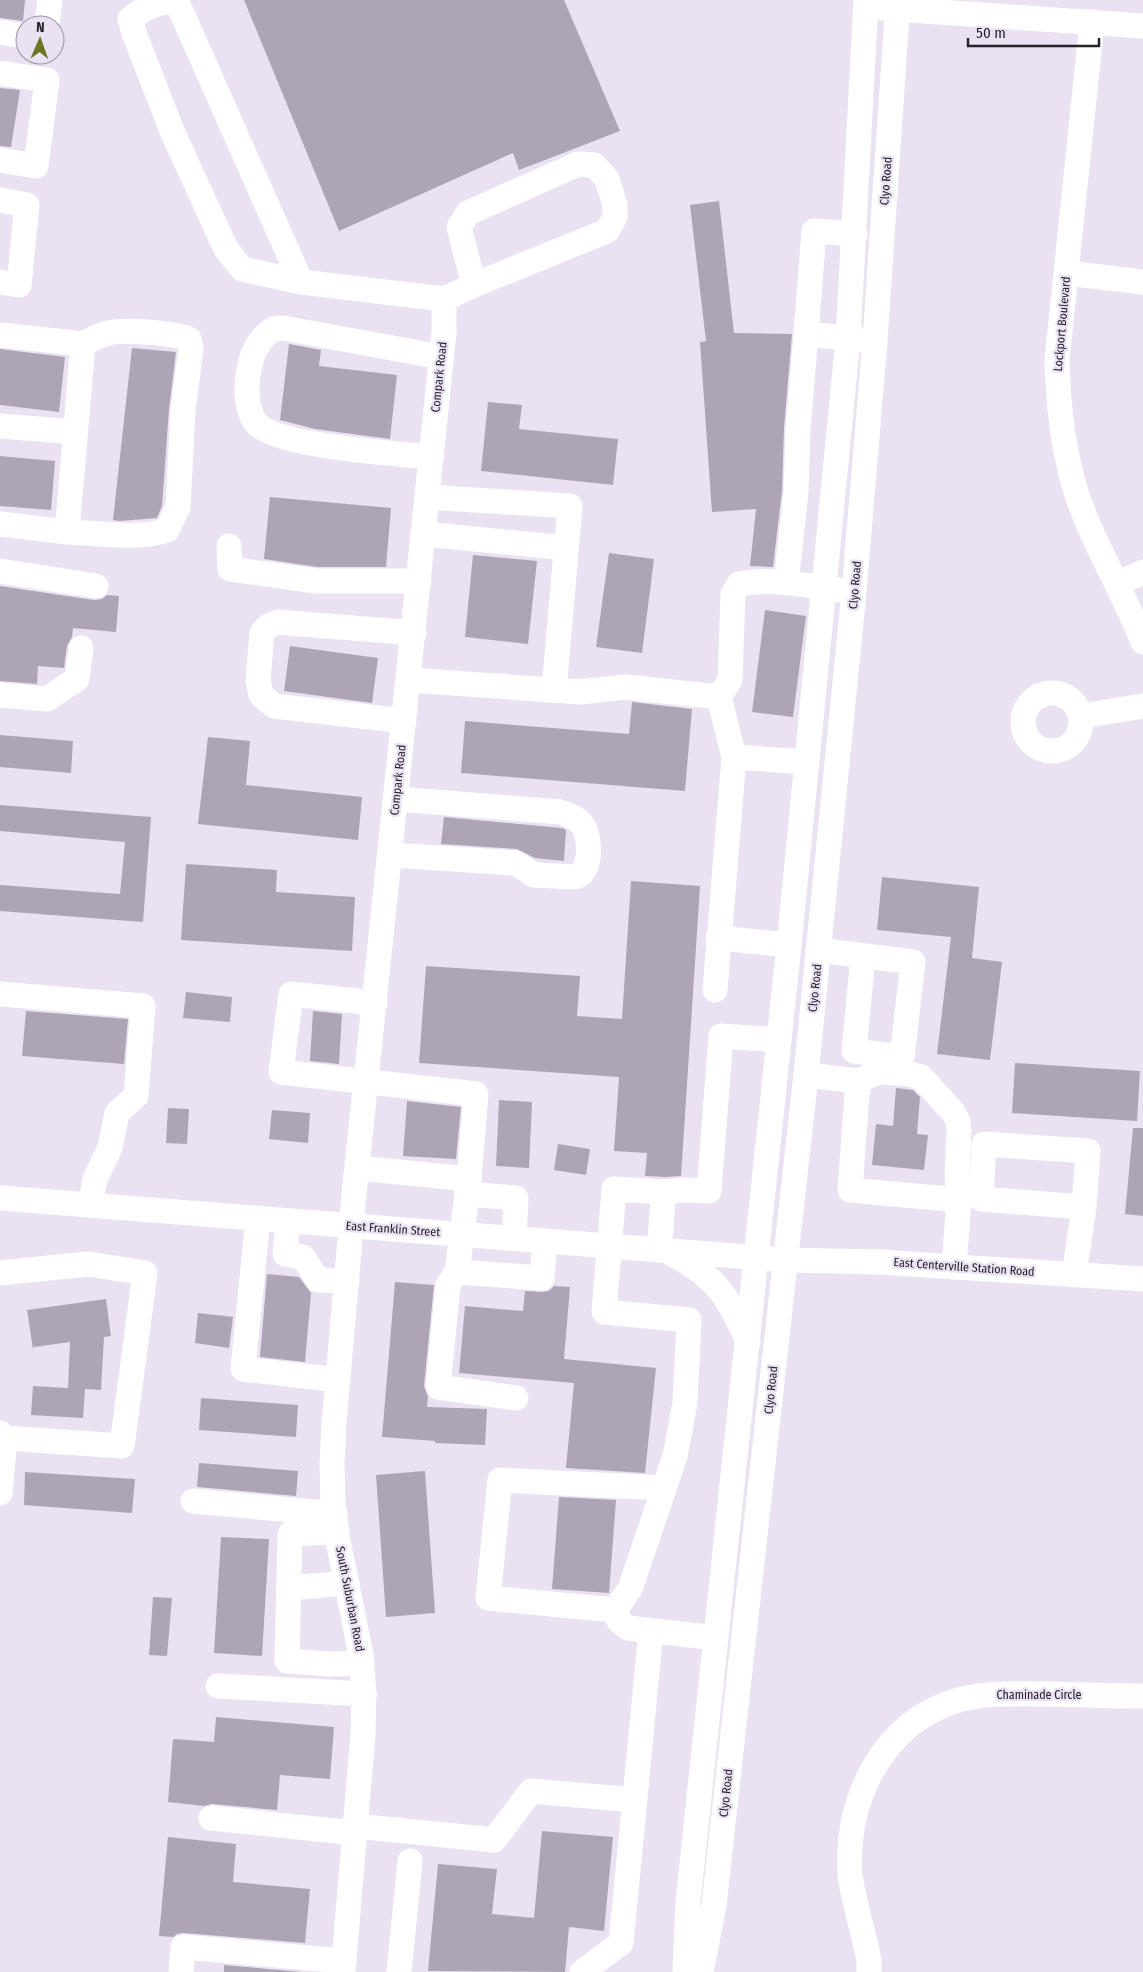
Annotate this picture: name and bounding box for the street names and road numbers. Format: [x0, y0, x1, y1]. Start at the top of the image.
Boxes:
street label: Clyo Road [877, 156, 895, 206]
street label: Lockport Boulevard [1051, 276, 1073, 372]
street label: Compark Road [428, 341, 450, 413]
street label: Clyo Road [846, 560, 864, 610]
street label: Compark Road [387, 744, 409, 816]
street label: Clyo Road [806, 963, 824, 1013]
street label: East Franklin Street [345, 1219, 441, 1239]
street label: East Centerville Station Road [893, 1255, 1035, 1279]
street label: Clyo Road [762, 1365, 780, 1415]
street label: South Suburban Road [333, 1545, 367, 1653]
street label: Chaminade Circle [997, 1688, 1082, 1702]
street label: Clyo Road [717, 1768, 735, 1818]

